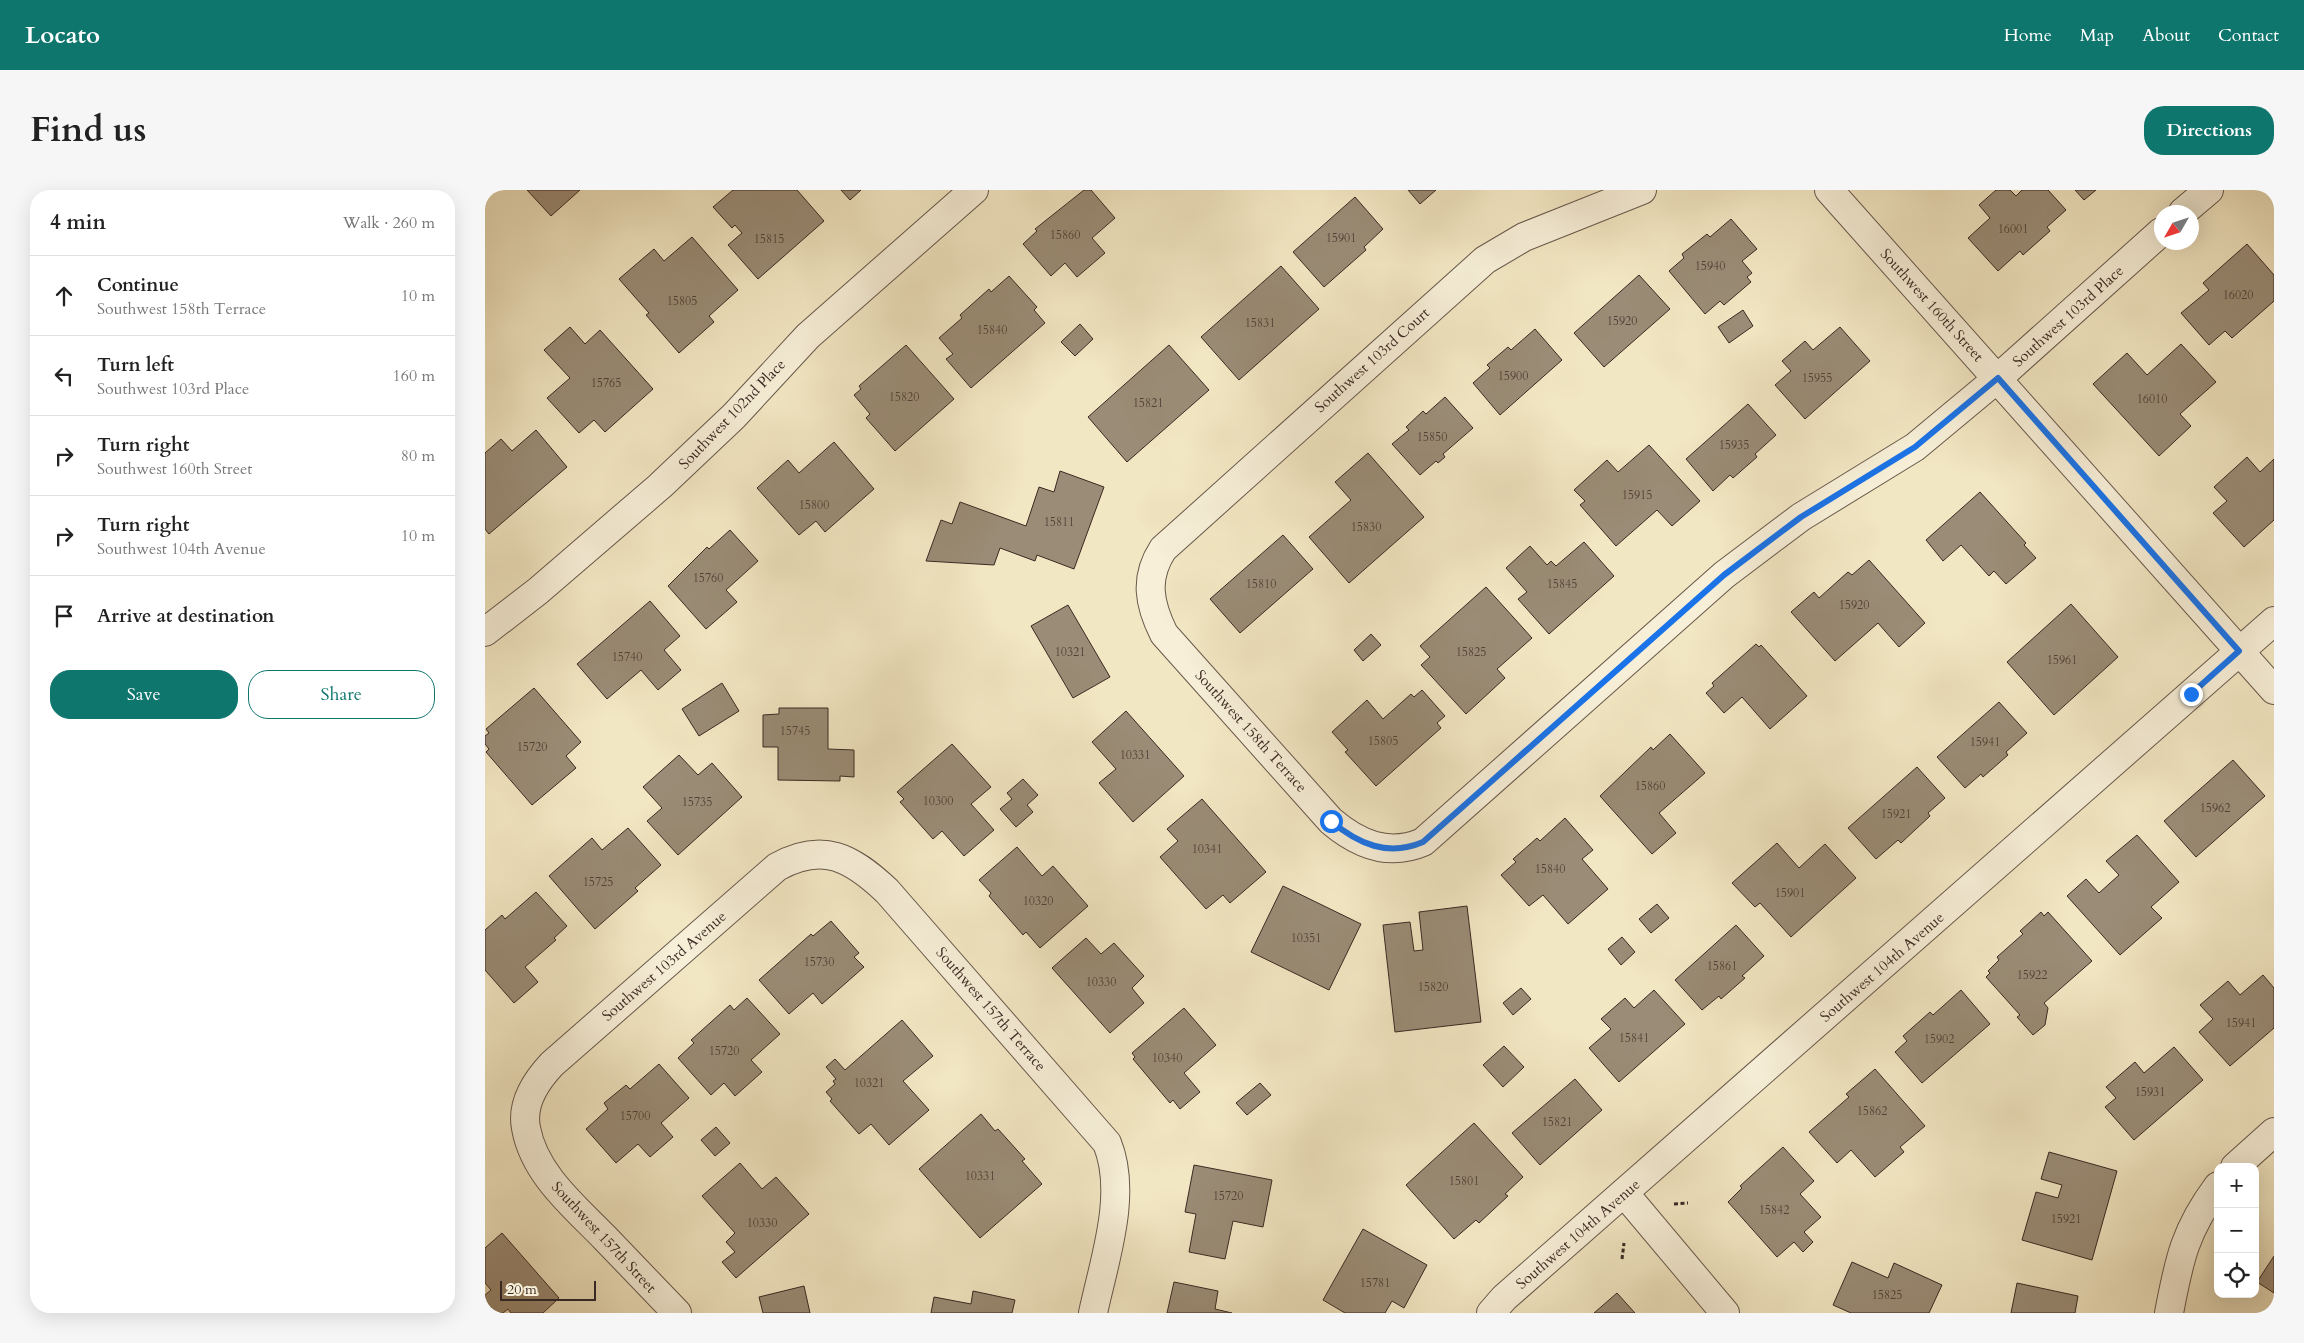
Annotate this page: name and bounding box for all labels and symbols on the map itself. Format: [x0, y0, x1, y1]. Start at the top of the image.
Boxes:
north arrow [2154, 205, 2199, 250]
house number: 16001 [1998, 221, 2028, 237]
house number: 15860 [1050, 227, 1080, 243]
house number: 15901 [1326, 230, 1356, 246]
house number: 15815 [754, 231, 784, 247]
street label: Southwest 160th Street [1876, 244, 1988, 366]
house number: 15940 [1695, 258, 1725, 274]
street label: Southwest 103rd Place [2008, 261, 2128, 371]
house number: 16020 [2223, 287, 2253, 303]
house number: 15805 [667, 293, 697, 309]
street label: Southwest 103rd Court [1310, 303, 1434, 417]
house number: 15920 [1607, 313, 1637, 329]
house number: 15831 [1245, 315, 1275, 331]
house number: 15840 [977, 322, 1007, 338]
street label: Southwest 102nd Place [674, 354, 790, 473]
house number: 15900 [1498, 368, 1528, 384]
house number: 15955 [1802, 370, 1832, 386]
house number: 15765 [591, 375, 621, 391]
house number: 15820 [889, 389, 919, 405]
house number: 16010 [2137, 391, 2167, 407]
house number: 15821 [1133, 395, 1163, 411]
house number: 15850 [1417, 429, 1447, 445]
house number: 15935 [1719, 437, 1749, 453]
house number: 15915 [1622, 487, 1652, 503]
house number: 15800 [799, 497, 829, 513]
house number: 15811 [1044, 514, 1074, 530]
house number: 15830 [1351, 519, 1381, 535]
house number: 15760 [693, 570, 723, 586]
house number: 15810 [1246, 576, 1276, 592]
house number: 15845 [1547, 576, 1577, 592]
house number: 15920 [1839, 597, 1869, 613]
house number: 10321 [1055, 644, 1085, 660]
house number: 15825 [1456, 644, 1486, 660]
house number: 15740 [612, 649, 642, 665]
house number: 15961 [2047, 652, 2077, 668]
street label: Southwest 158th Terrace [1191, 665, 1312, 797]
route end [2180, 683, 2203, 706]
house number: 15745 [780, 723, 810, 739]
house number: 15805 [1368, 733, 1398, 749]
house number: 15941 [1970, 734, 2000, 750]
house number: 15720 [517, 739, 547, 755]
house number: 10331 [1120, 747, 1150, 763]
house number: 15860 [1635, 778, 1665, 794]
house number: 10300 [923, 793, 953, 809]
house number: 15735 [682, 794, 712, 810]
house number: 15962 [2200, 800, 2230, 816]
house number: 15921 [1881, 806, 1911, 822]
route start [1320, 810, 1343, 833]
house number: 10341 [1192, 841, 1222, 857]
house number: 15840 [1535, 861, 1565, 877]
house number: 15725 [583, 874, 613, 890]
house number: 15901 [1775, 885, 1805, 901]
house number: 10320 [1023, 893, 1053, 909]
street label: Southwest 103rd Avenue [598, 906, 731, 1026]
street label: Southwest 104th Avenue [1816, 907, 1948, 1026]
house number: 10351 [1291, 930, 1321, 946]
street label: Southwest 157th Terrace [931, 943, 1051, 1075]
house number: 15730 [804, 954, 834, 970]
house number: 15861 [1707, 958, 1737, 974]
house number: 15922 [2017, 967, 2047, 983]
house number: 10330 [1086, 974, 1116, 990]
house number: 15820 [1418, 979, 1448, 995]
house number: 15941 [2226, 1015, 2256, 1031]
house number: 15841 [1619, 1030, 1649, 1046]
house number: 15902 [1924, 1031, 1954, 1047]
house number: 15720 [709, 1043, 739, 1059]
house number: 10340 [1152, 1050, 1182, 1066]
house number: 10321 [854, 1075, 884, 1091]
house number: 15931 [2135, 1084, 2165, 1100]
house number: 15862 [1857, 1103, 1887, 1119]
house number: 15700 [620, 1108, 650, 1124]
house number: 15821 [1542, 1114, 1572, 1130]
house number: 10331 [965, 1168, 995, 1184]
house number: 15801 [1449, 1173, 1479, 1189]
street label: Southwest 104th Avenue [1512, 1174, 1644, 1293]
street label: Southwest 157th Street [547, 1177, 661, 1297]
house number: 15720 [1213, 1188, 1243, 1204]
house number: 15842 [1759, 1202, 1789, 1218]
house number: 15921 [2051, 1211, 2081, 1227]
house number: 10330 [747, 1215, 777, 1231]
house number: 15781 [1360, 1275, 1390, 1291]
scale bar [500, 1278, 596, 1301]
house number: 15825 [1872, 1287, 1902, 1303]

